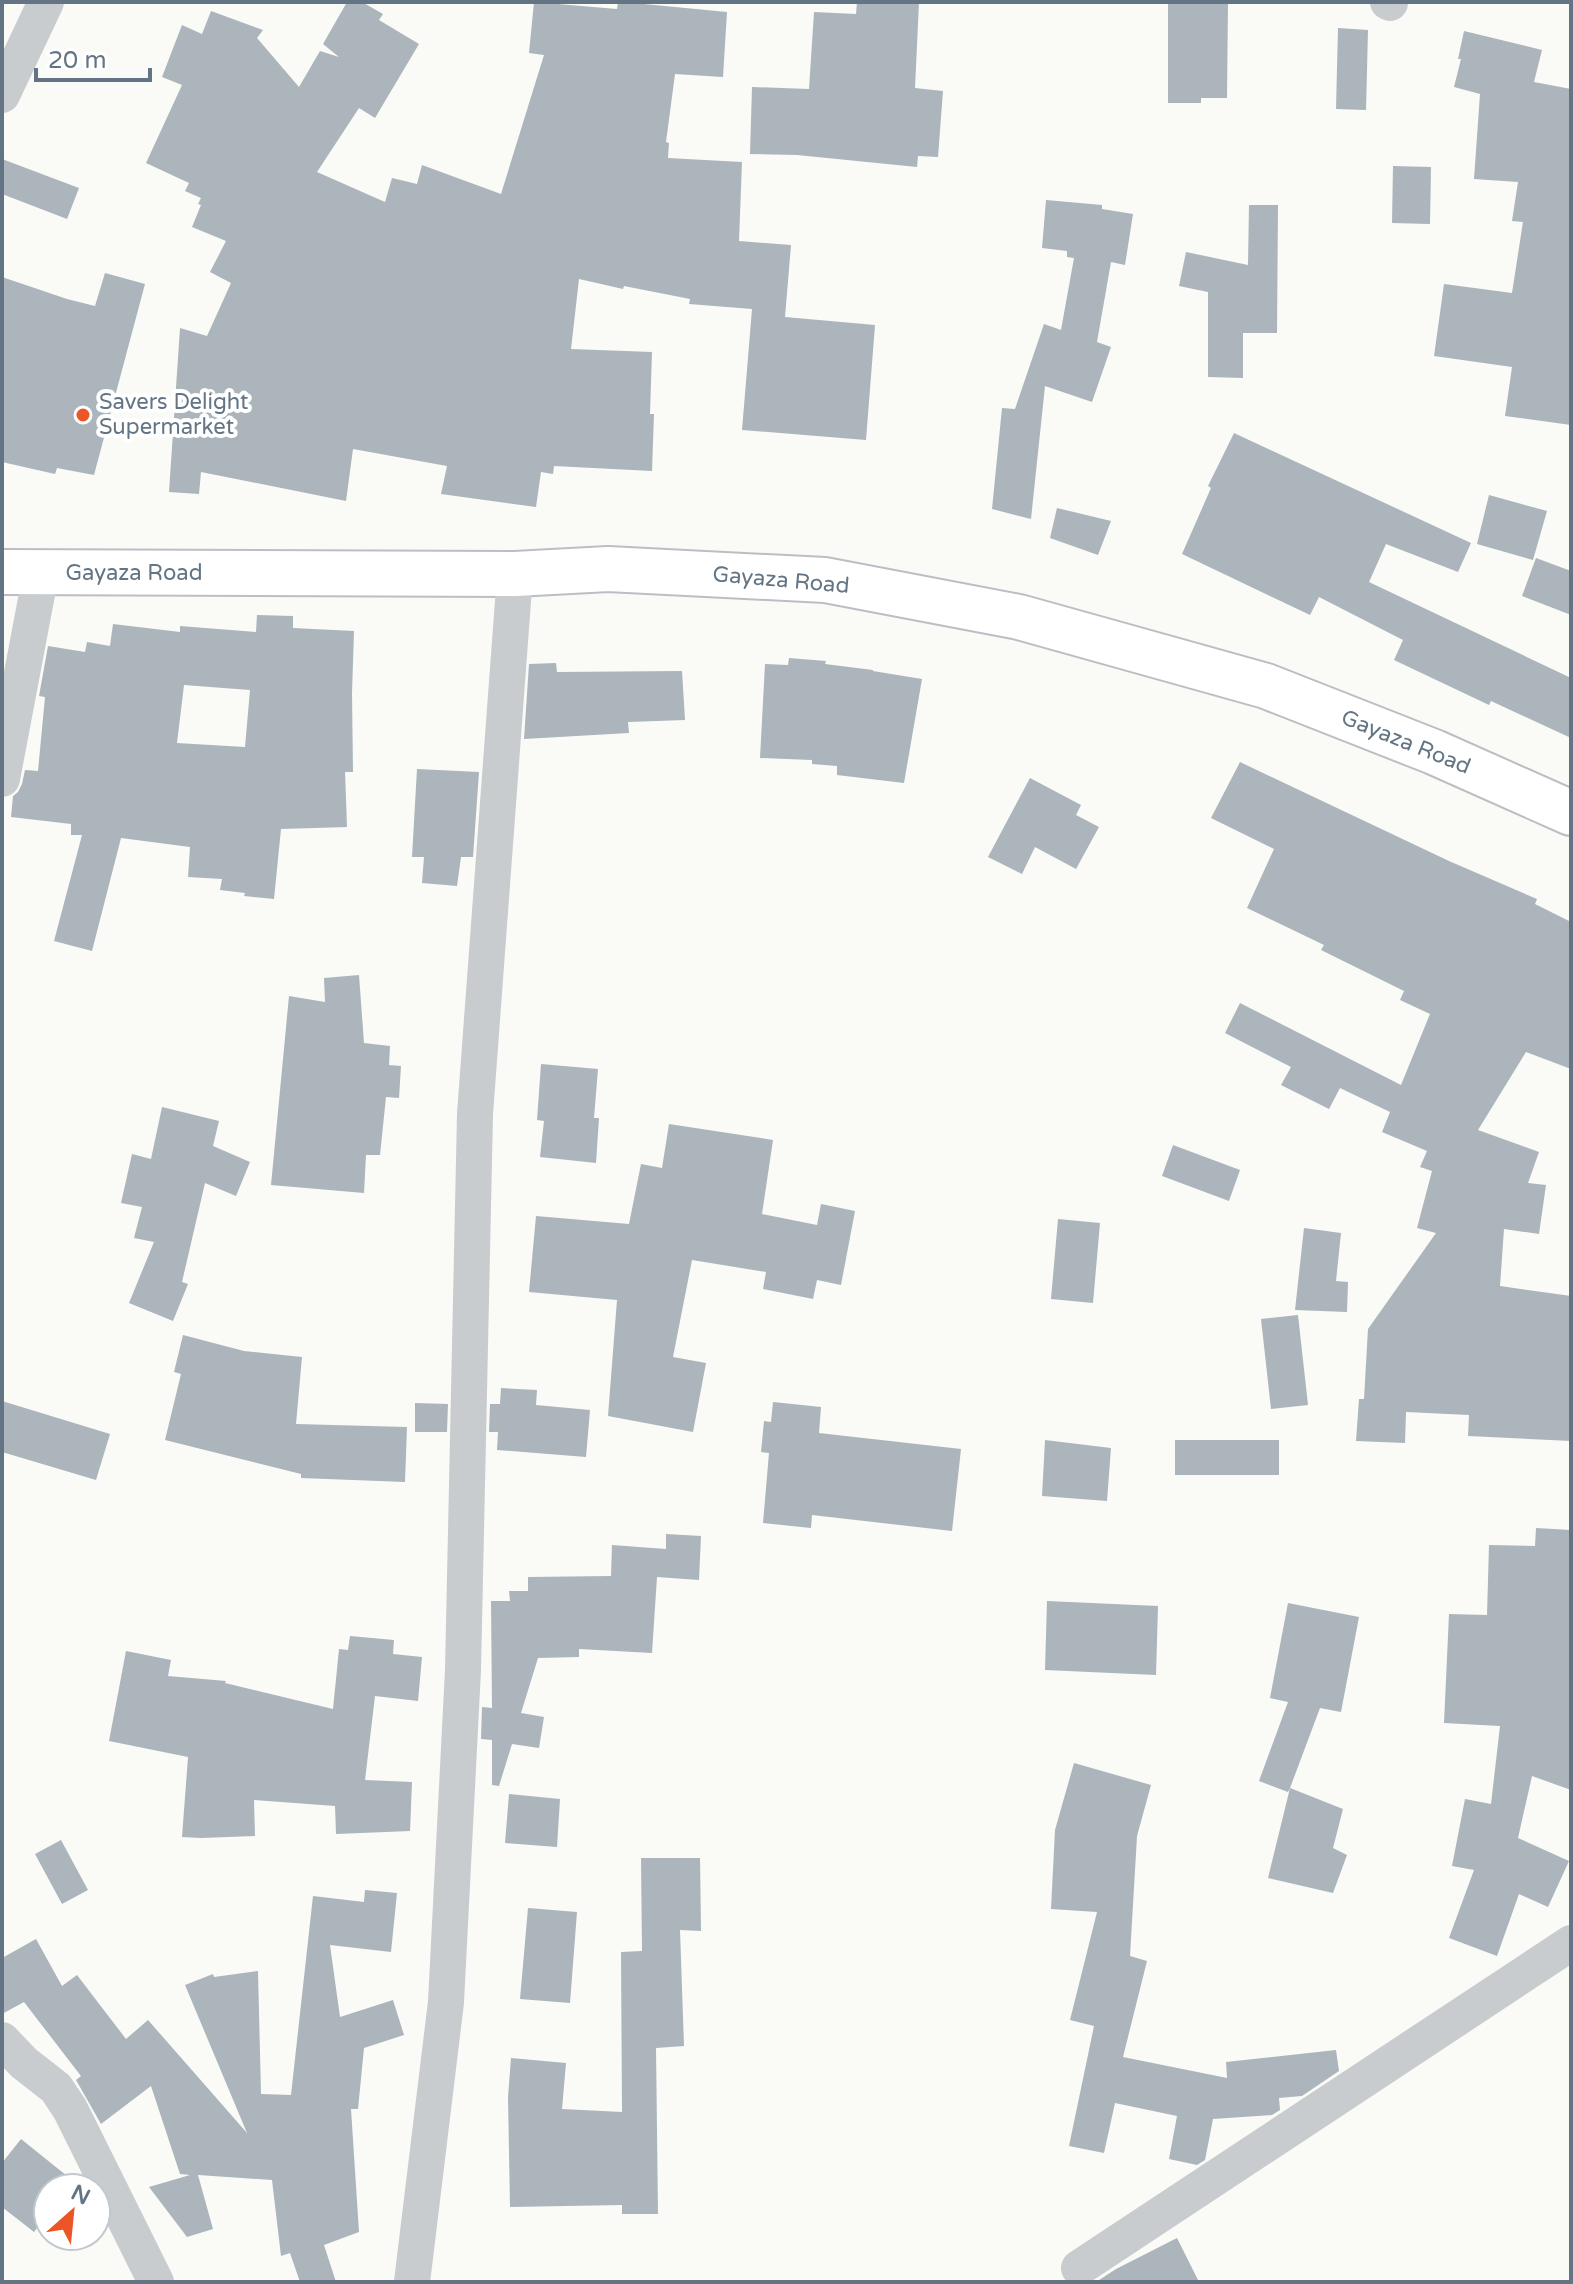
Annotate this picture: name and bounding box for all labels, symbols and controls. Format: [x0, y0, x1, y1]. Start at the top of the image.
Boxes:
scale bar [36, 32, 150, 82]
text: 20 m [48, 46, 106, 75]
place label: Savers Delight Supermarket [99, 389, 248, 440]
marker: Savers Delight Supermarket [74, 406, 92, 424]
street label: Gayaza Road [65, 560, 203, 586]
street label: Gayaza Road [712, 561, 850, 599]
street label: Gayaza Road [1338, 704, 1474, 780]
north arrow [32, 2172, 112, 2252]
text: N [67, 2179, 94, 2211]

